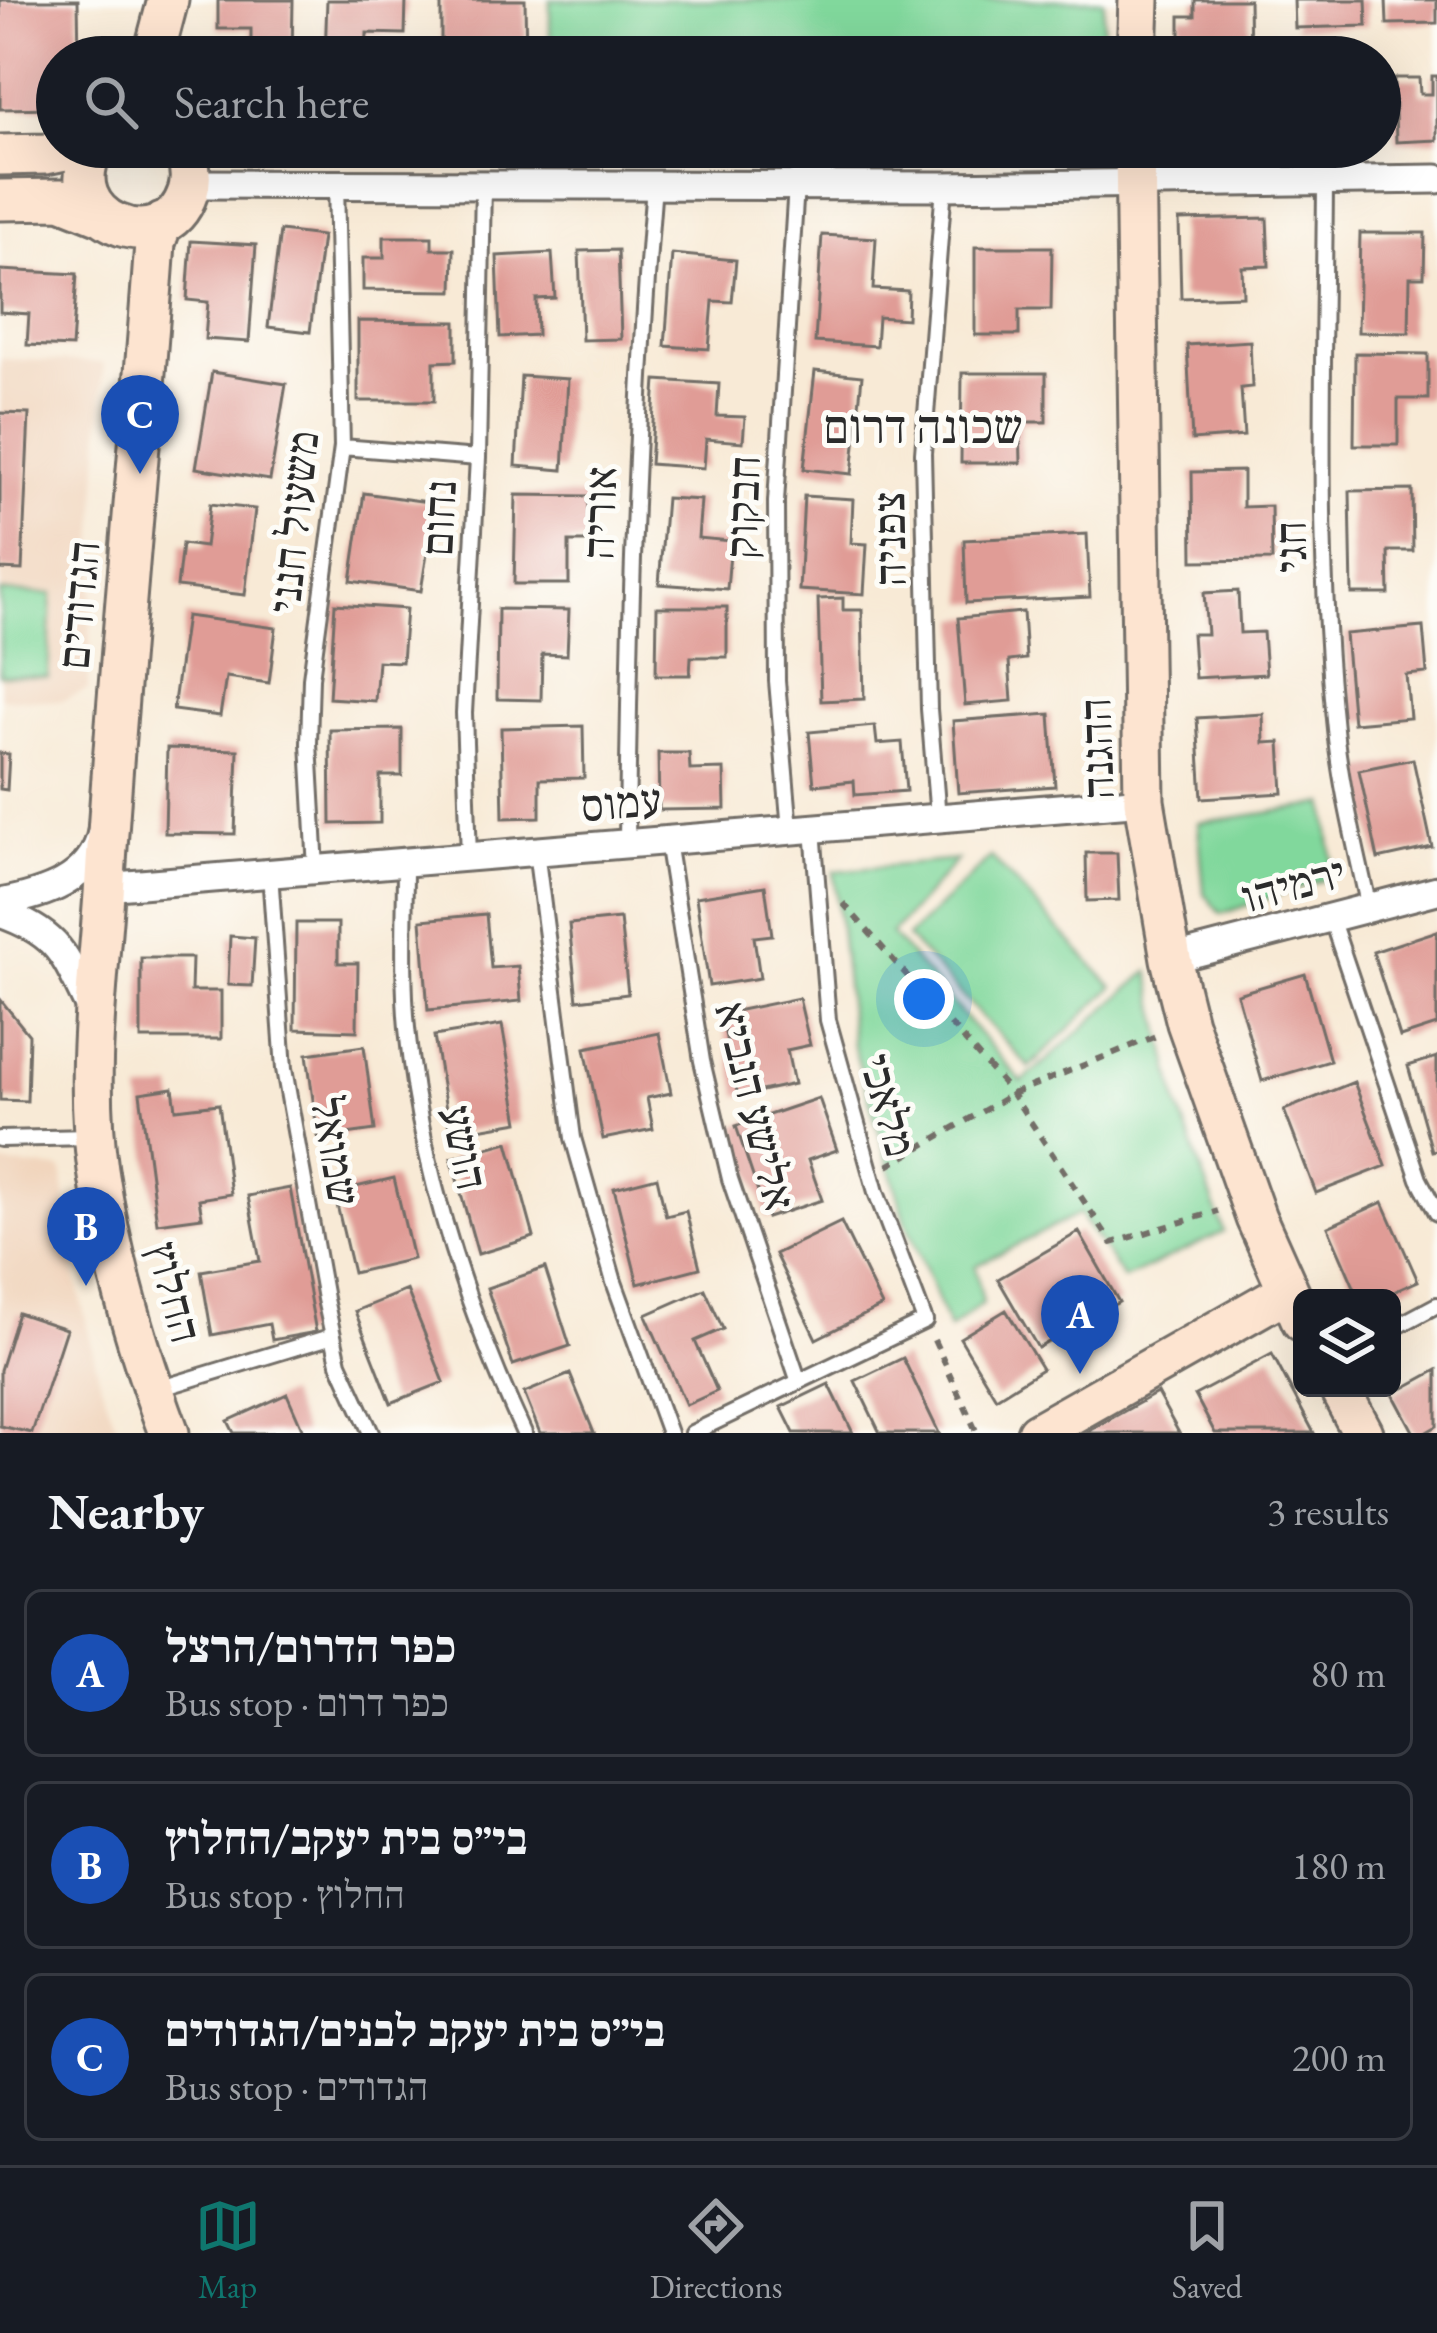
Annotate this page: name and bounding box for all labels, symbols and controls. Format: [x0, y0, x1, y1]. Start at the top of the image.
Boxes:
search box [36, 36, 1401, 168]
icon: search [78, 69, 144, 135]
text: Search here [174, 73, 369, 131]
pin: C [101, 375, 179, 474]
district label: שכונה דרום [823, 395, 1023, 457]
street label: משעול חנני [255, 428, 331, 616]
street label: חבקוק [711, 454, 773, 560]
street label: אוריה [568, 465, 630, 561]
street label: נחום [407, 478, 469, 558]
street label: צפניה [859, 491, 919, 587]
street label: חגי [1261, 520, 1319, 574]
street label: הגדודים [44, 538, 112, 672]
street label: ההגנה [1065, 697, 1127, 801]
street label: עמוס [578, 770, 664, 834]
street label: ירמיהו [1235, 842, 1351, 926]
your location [894, 969, 954, 1029]
street label: אלישע הנביא [702, 996, 810, 1216]
street label: מלאכי [847, 1047, 931, 1163]
street label: שמואל [298, 1092, 374, 1210]
street label: הושע [428, 1099, 502, 1195]
pin: B [47, 1187, 125, 1286]
street label: החלוץ [134, 1235, 216, 1349]
pin: A [1041, 1275, 1119, 1374]
map controls [1293, 1289, 1401, 1397]
button: layers [1293, 1289, 1401, 1397]
text: Nearby [48, 1478, 204, 1544]
text: 3 results [1267, 1486, 1389, 1537]
text: כפר הדרום/הרצל [165, 1617, 456, 1675]
text: A [76, 1648, 104, 1699]
text: 80 m [1310, 1648, 1386, 1699]
text: Bus stop · כפר דרום [165, 1677, 449, 1728]
text: בי״ס בית יעקב/החלוץ [165, 1809, 527, 1867]
text: B [78, 1840, 102, 1891]
text: 180 m [1292, 1840, 1386, 1891]
text: Bus stop · החלוץ [165, 1869, 405, 1920]
text: בי״ס בית יעקב לבנים/הגדודים [165, 2001, 665, 2059]
text: C [76, 2032, 104, 2083]
text: 200 m [1292, 2032, 1386, 2083]
text: Bus stop · הגדודים [165, 2061, 428, 2112]
tab: Map [195, 2193, 261, 2308]
tab: Directions [650, 2193, 783, 2308]
tab: Saved [1172, 2193, 1242, 2308]

